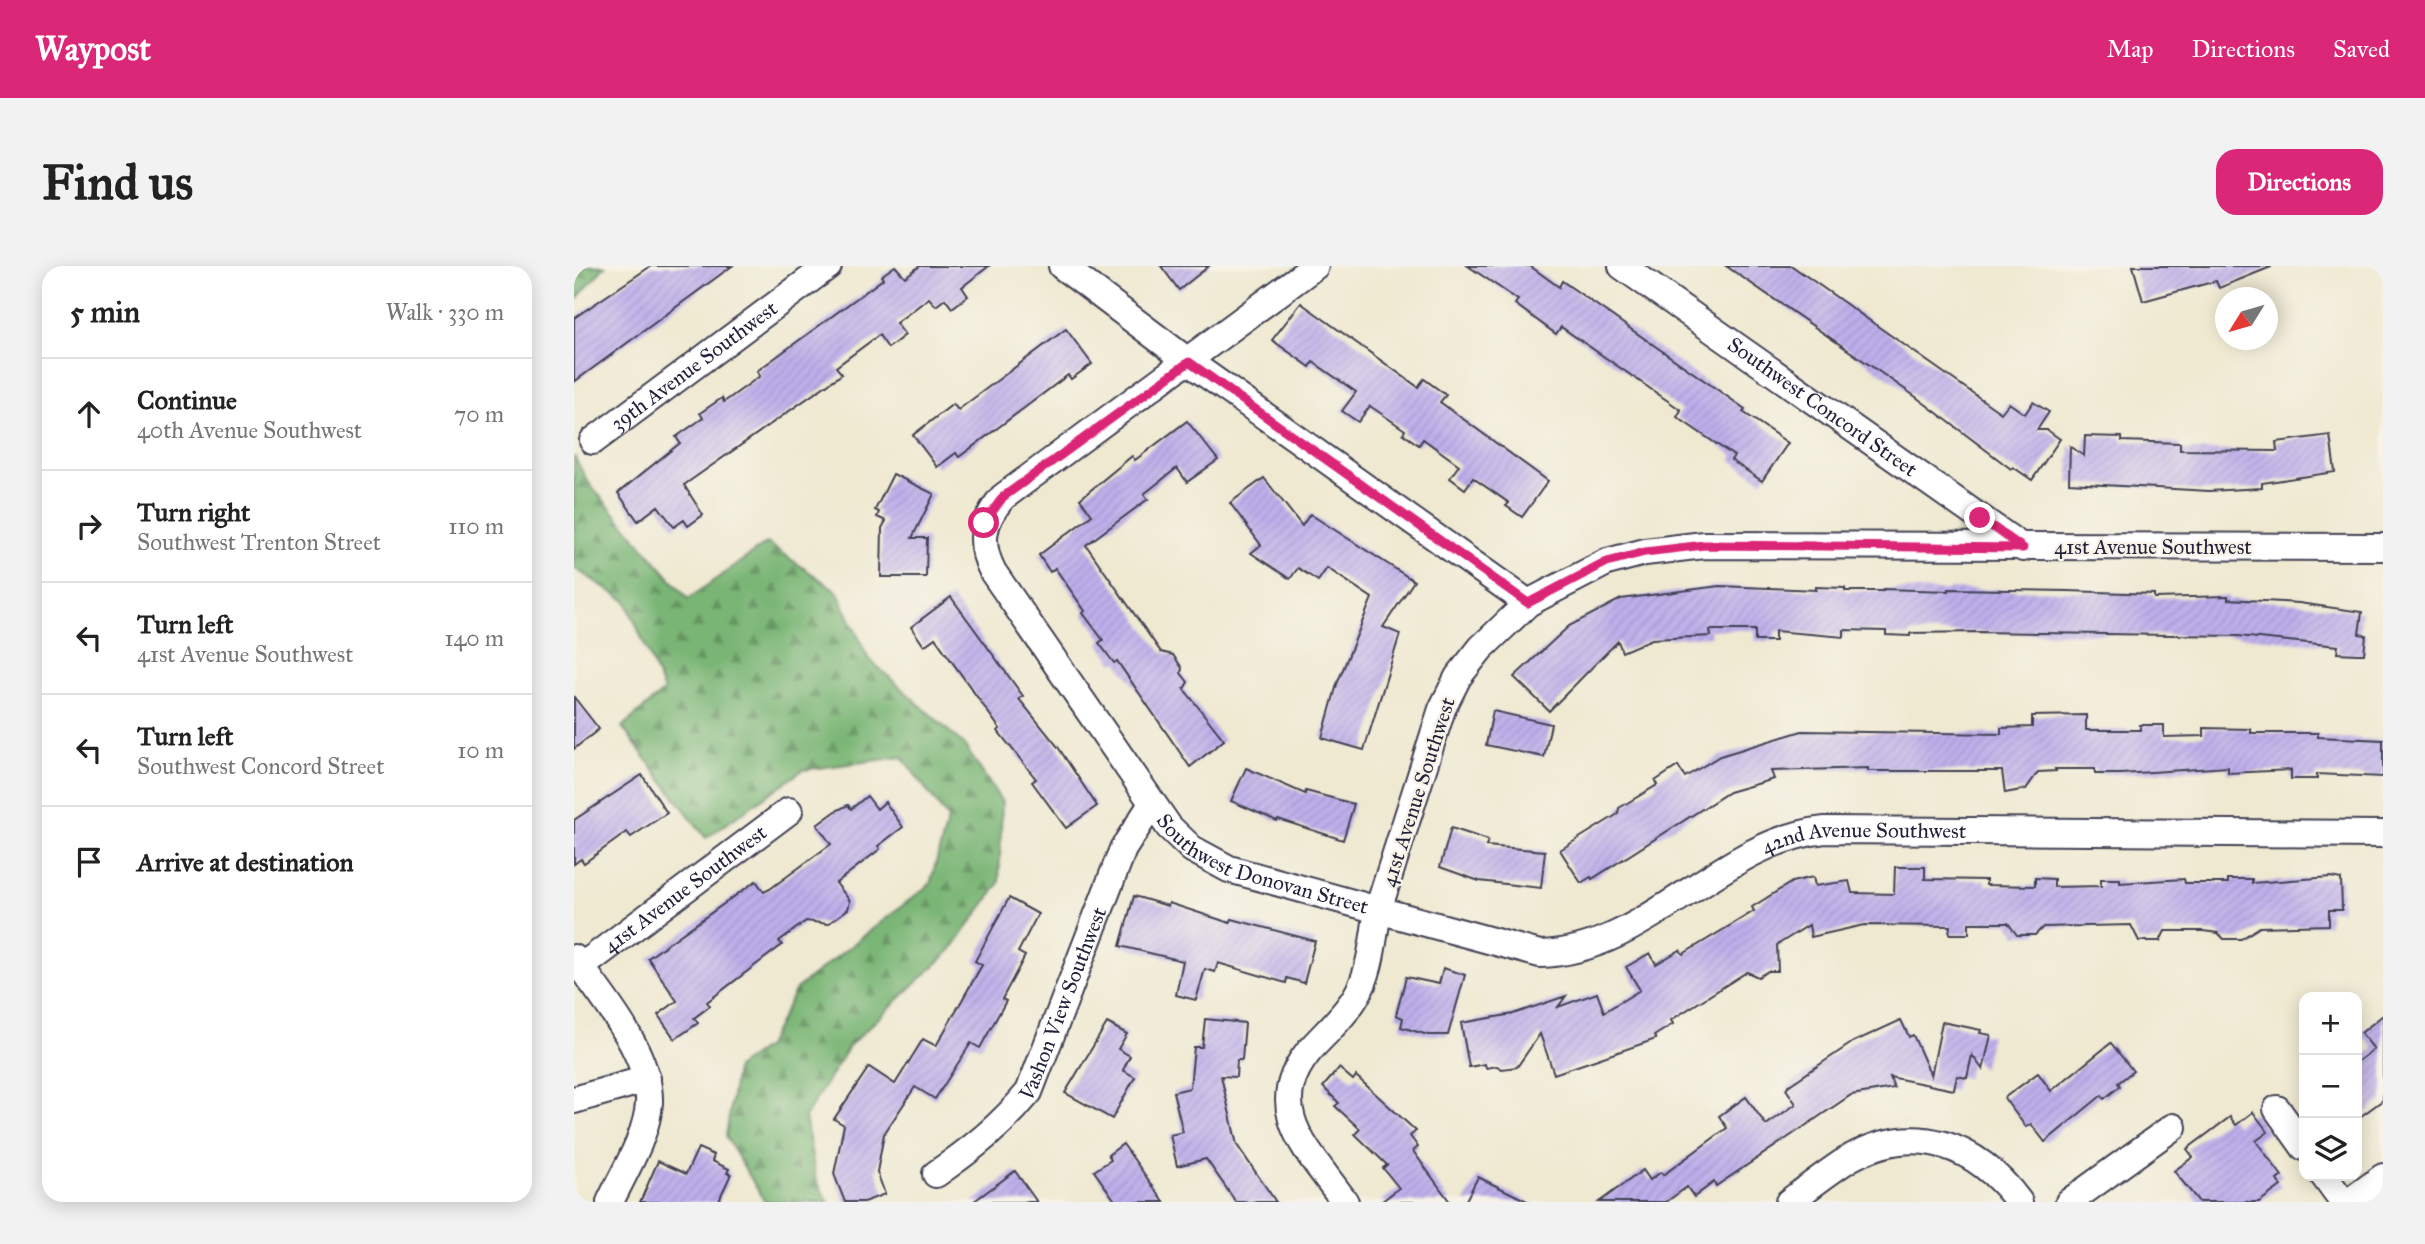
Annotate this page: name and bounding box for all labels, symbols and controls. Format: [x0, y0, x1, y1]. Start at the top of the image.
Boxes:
text: Waypost [35, 29, 151, 69]
text: Map [2107, 34, 2154, 64]
text: Directions [2192, 34, 2295, 64]
text: Saved [2333, 34, 2390, 64]
button: Directions [2216, 149, 2383, 215]
text: Find us [42, 153, 193, 212]
north arrow [2215, 287, 2278, 350]
text: 5 min [70, 294, 140, 330]
street label: 39th Avenue Southwest [606, 295, 783, 436]
text: Walk · 330 m [386, 298, 504, 326]
street label: Southwest Concord Street [1723, 331, 1923, 483]
text: Continue [137, 384, 237, 416]
icon: ahead [70, 395, 108, 433]
text: 70 m [454, 400, 504, 428]
text: 40th Avenue Southwest [137, 416, 362, 444]
text: Turn right [137, 496, 250, 528]
route end [1964, 502, 1995, 533]
icon: right [70, 507, 108, 545]
route start [968, 507, 999, 538]
text: 110 m [448, 512, 504, 540]
text: Southwest Trenton Street [137, 528, 381, 556]
street label: 41st Avenue Southwest [2054, 534, 2252, 560]
text: Turn left [137, 608, 233, 640]
icon: left [70, 619, 108, 657]
text: 140 m [444, 624, 504, 652]
text: 41st Avenue Southwest [137, 640, 353, 668]
street label: 41st Avenue Southwest [1375, 694, 1461, 890]
text: Turn left [137, 720, 233, 752]
icon: left [70, 731, 108, 769]
text: 10 m [457, 736, 504, 764]
text: Southwest Concord Street [137, 752, 384, 780]
street label: Southwest Donovan Street [1151, 809, 1372, 920]
street label: 42nd Avenue Southwest [1757, 817, 1967, 860]
street label: 41st Avenue Southwest [598, 819, 772, 959]
icon: arrive [70, 843, 108, 881]
text: Arrive at destination [137, 846, 354, 878]
street label: Vashon View Southwest [1013, 903, 1113, 1107]
map controls [2299, 992, 2362, 1181]
button: + [2299, 992, 2362, 1055]
button: − [2299, 1055, 2362, 1118]
button: layers [2299, 1118, 2362, 1181]

